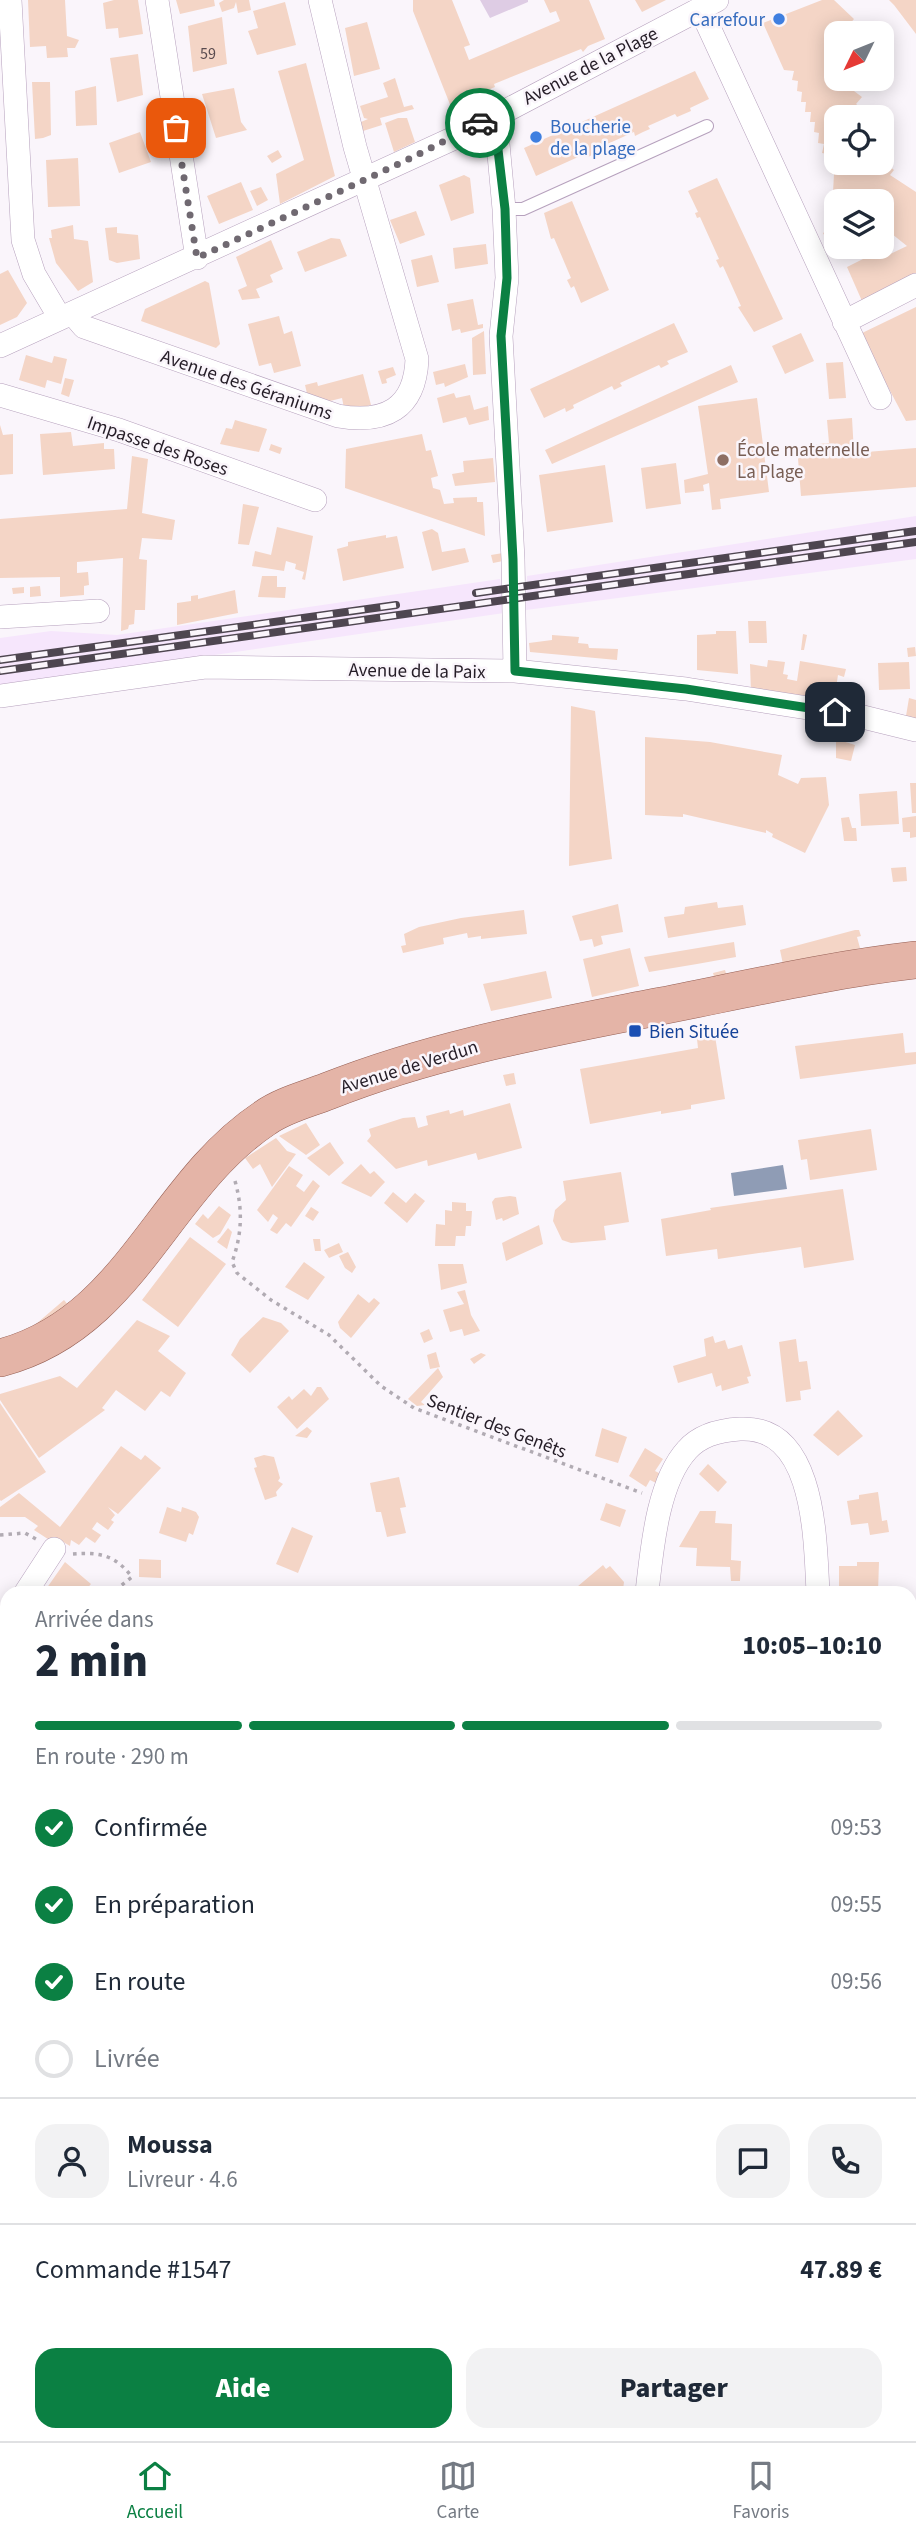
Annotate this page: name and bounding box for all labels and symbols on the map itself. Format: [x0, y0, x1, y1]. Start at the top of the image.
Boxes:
place label: Carrefour [690, 7, 765, 34]
marker: Carrefour [771, 11, 787, 27]
street label: Avenue de la Plage [518, 21, 663, 112]
north arrow [824, 21, 894, 91]
house number: 59 [200, 43, 216, 65]
courier [445, 88, 515, 158]
pin [146, 98, 206, 158]
place label: Boucherie de la plage [550, 114, 636, 163]
marker: Boucherie de la plage [528, 129, 544, 145]
street label: Avenue des Géraniums [157, 343, 336, 428]
street label: Impasse des Roses [83, 410, 232, 483]
place label: École maternelle La Plage [737, 437, 870, 486]
marker: École maternelle La Plage [715, 452, 731, 468]
street label: Avenue de la Paix [348, 657, 486, 686]
pin [805, 682, 865, 742]
place label: Bien Située [649, 1019, 739, 1046]
marker: Bien Située [627, 1023, 643, 1039]
street label: Avenue de Verdun [337, 1034, 482, 1101]
street label: Sentier des Genêts [423, 1387, 570, 1465]

